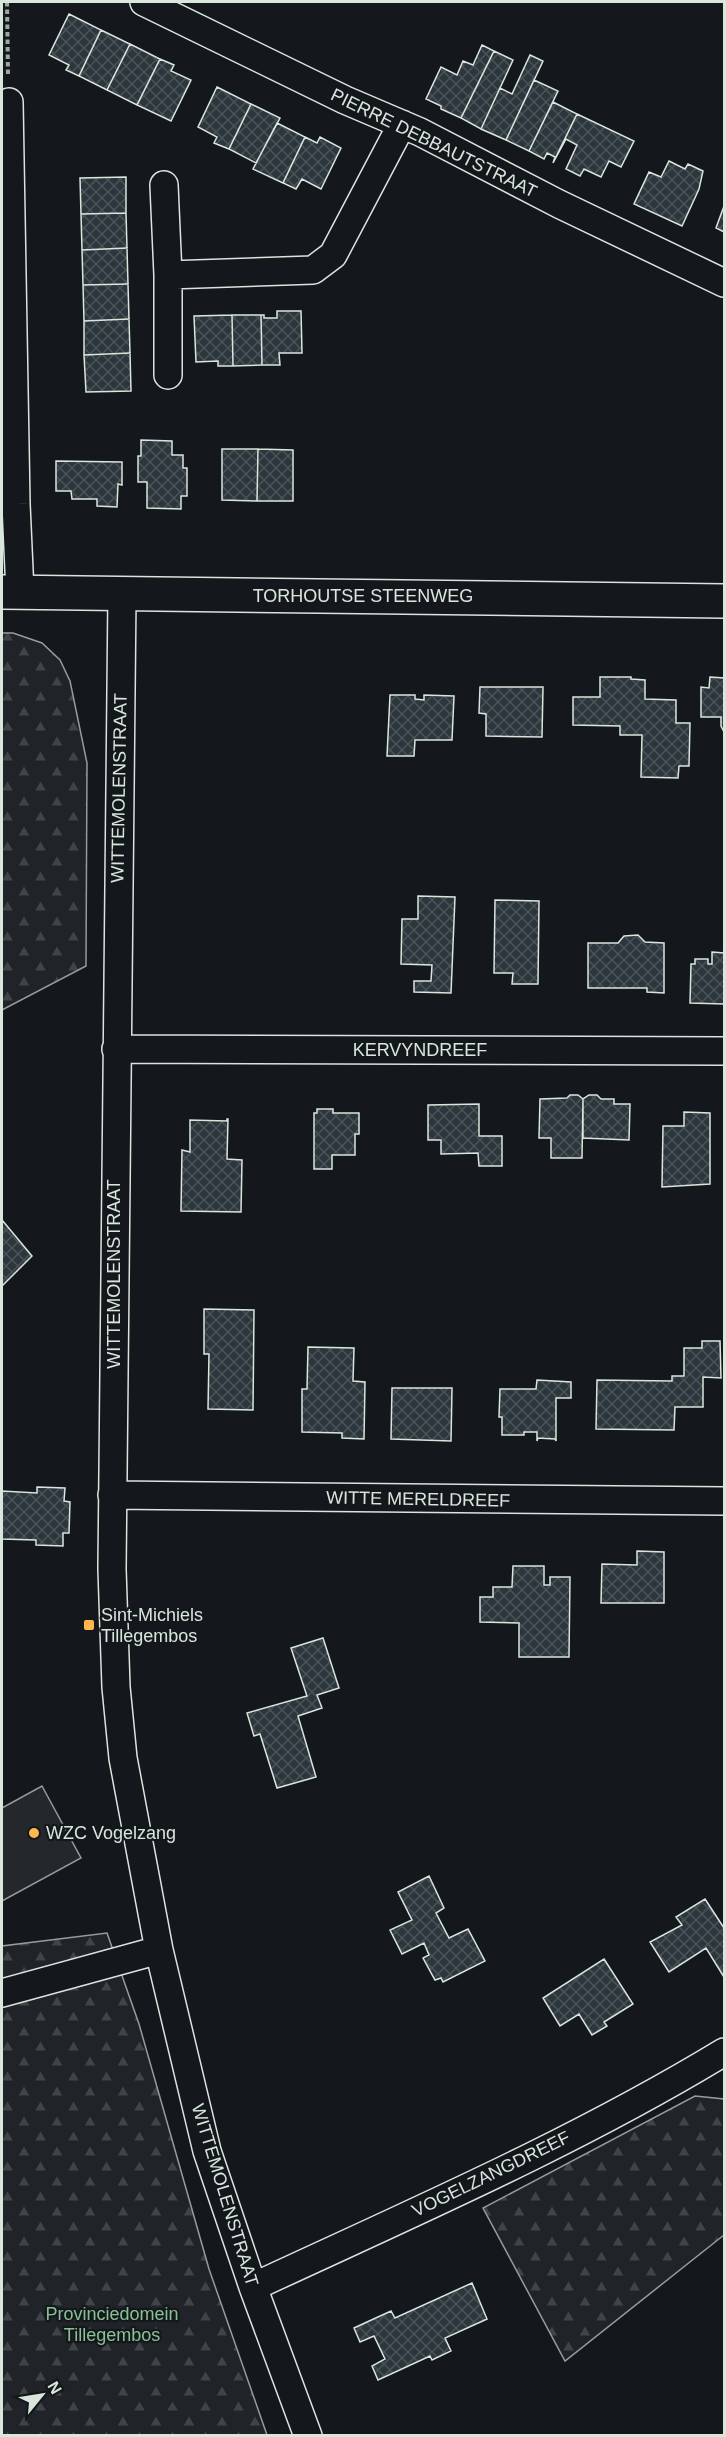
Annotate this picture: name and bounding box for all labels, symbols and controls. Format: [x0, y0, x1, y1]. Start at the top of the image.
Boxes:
street label: PIERRE DEBBAUTSTRAAT [328, 84, 540, 202]
street label: TORHOUTSE STEENWEG [253, 586, 473, 606]
street label: WITTEMOLENSTRAAT [107, 693, 131, 883]
street label: KERVYNDREEF [353, 1040, 487, 1060]
street label: WITTEMOLENSTRAAT [104, 1179, 124, 1369]
street label: WITTE MERELDREEF [326, 1487, 510, 1511]
place label: Sint-Michiels Tillegembos [101, 1605, 203, 1646]
marker: Sint-Michiels Tillegembos [82, 1618, 96, 1632]
place label: WZC Vogelzang [46, 1823, 176, 1843]
marker: WZC Vogelzang [27, 1826, 41, 1840]
street label: WITTEMOLENSTRAAT [188, 2101, 262, 2289]
street label: VOGELZANGDREEF [409, 2127, 573, 2221]
park label: Provinciedomein Tillegembos [45, 2304, 179, 2345]
north arrow [12, 2365, 72, 2425]
text: N [44, 2378, 65, 2397]

